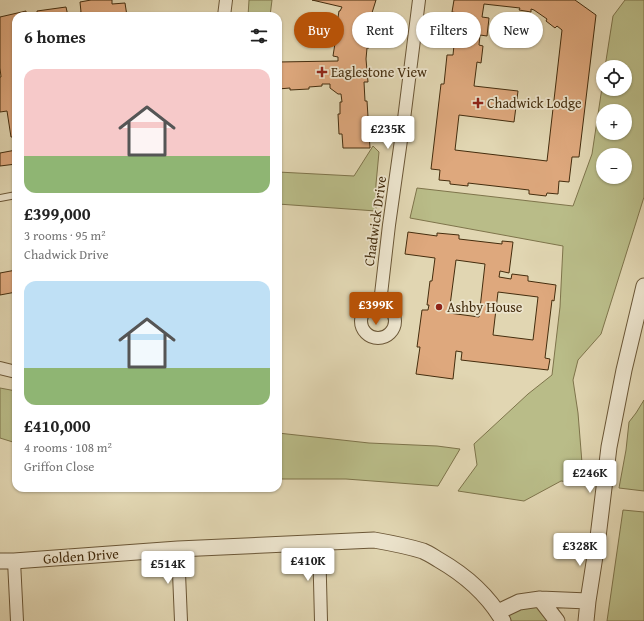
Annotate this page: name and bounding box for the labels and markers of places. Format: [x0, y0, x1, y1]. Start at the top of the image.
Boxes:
place label: Eaglestone View [331, 62, 427, 82]
marker: Eaglestone View [316, 66, 328, 78]
place label: Chadwick Lodge [487, 93, 582, 113]
marker: Chadwick Lodge [472, 97, 484, 109]
pin: £235K [360, 116, 416, 150]
pin: £399K [348, 292, 404, 326]
place label: Ashby House [447, 297, 523, 317]
marker: Ashby House [434, 302, 444, 312]
pin: £246K [562, 460, 618, 494]
pin: £328K [552, 533, 608, 567]
pin: £410K [280, 548, 336, 582]
pin: £514K [140, 551, 196, 585]

